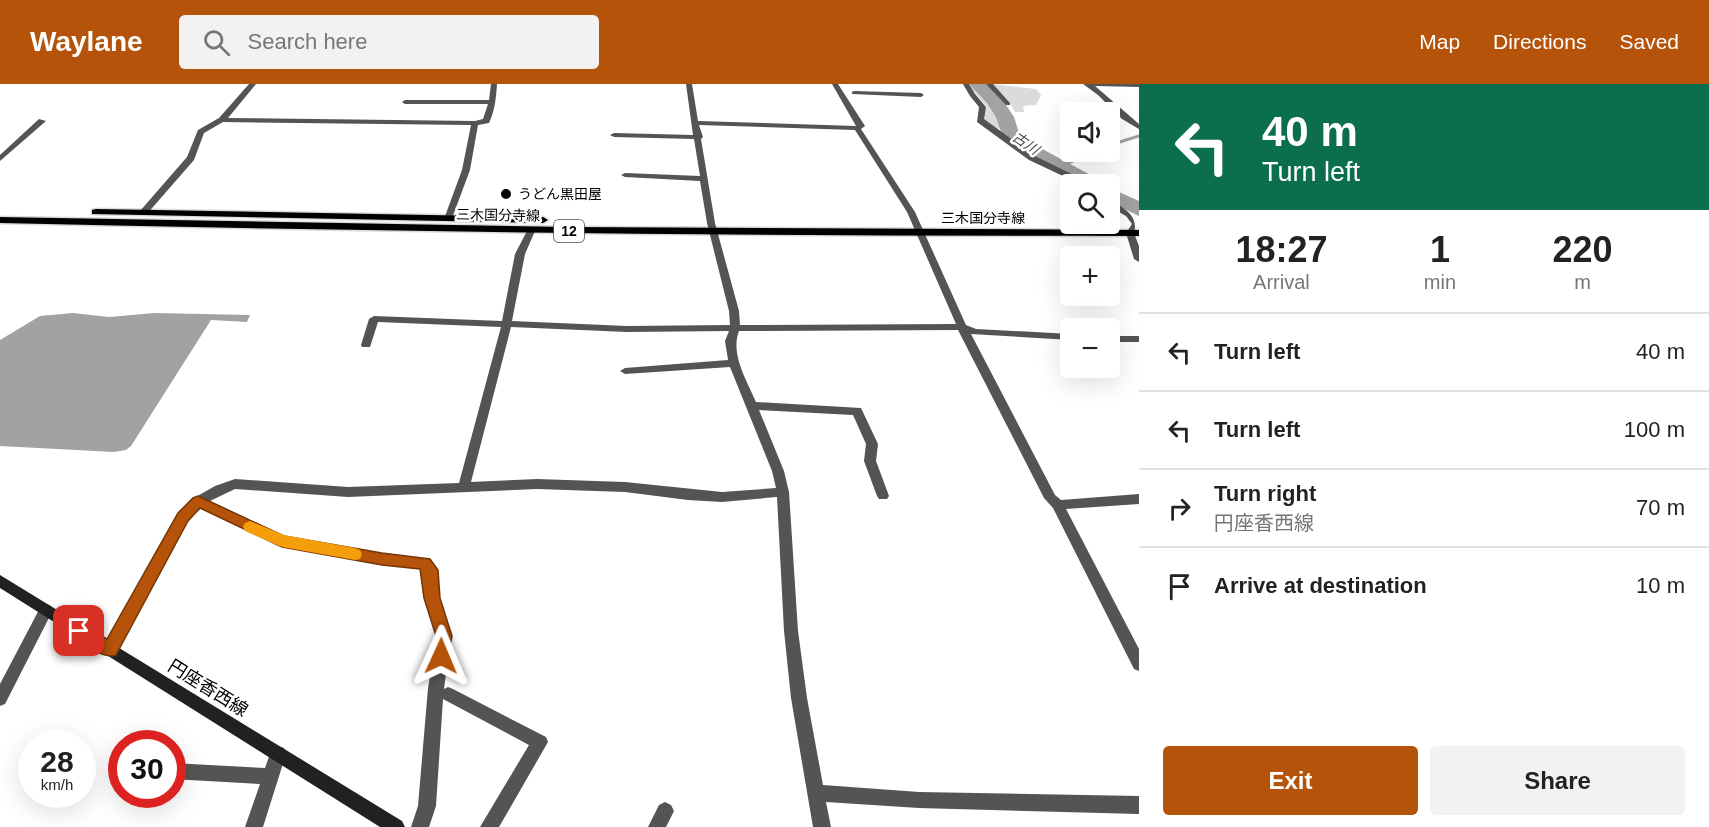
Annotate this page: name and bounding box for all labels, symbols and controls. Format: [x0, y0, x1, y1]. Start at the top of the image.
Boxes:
search box [179, 15, 599, 69]
text: Waylane [30, 26, 143, 57]
icon: search [200, 26, 233, 59]
text: Search here [248, 29, 367, 54]
text: Map [1419, 30, 1460, 53]
text: Directions [1493, 30, 1586, 53]
text: Saved [1619, 30, 1679, 53]
map controls [1060, 102, 1120, 378]
button: sound [1060, 102, 1120, 162]
icon: left [1163, 108, 1241, 186]
text: 40 m [1262, 108, 1358, 155]
water label: 古川 [1010, 129, 1044, 159]
text: Turn left [1262, 157, 1360, 187]
button: search [1060, 174, 1120, 234]
place label: うどん黒田屋 [518, 186, 602, 202]
marker: うどん黒田屋 [499, 187, 513, 201]
street label: 三木国分寺線 [456, 206, 540, 224]
street label: 三木国分寺線 [941, 210, 1025, 226]
road number: 12 [554, 220, 584, 242]
text: 18:27 [1235, 229, 1327, 270]
text: 1 [1430, 229, 1450, 270]
text: 220 [1552, 229, 1613, 270]
button: + [1060, 246, 1120, 306]
text: Arrival [1253, 271, 1310, 293]
text: min [1424, 271, 1456, 293]
text: m [1574, 271, 1591, 293]
button: − [1060, 318, 1120, 378]
icon: left [1163, 336, 1196, 369]
text: Turn left [1214, 339, 1300, 364]
text: 40 m [1636, 339, 1685, 364]
icon: left [1163, 414, 1196, 447]
text: Turn left [1214, 417, 1300, 442]
text: 100 m [1624, 417, 1685, 442]
text: Turn right [1214, 481, 1316, 506]
icon: right [1163, 492, 1196, 525]
text: 70 m [1636, 495, 1685, 520]
text: 円座香西線 [1214, 512, 1314, 534]
icon: arrive [1163, 570, 1196, 603]
text: Arrive at destination [1214, 573, 1427, 598]
text: 10 m [1636, 573, 1685, 598]
pin [53, 605, 104, 656]
icon: arrive [62, 614, 95, 647]
position arrow [409, 624, 473, 688]
street label: 円座香西線 [165, 656, 251, 720]
speed limit sign: 30 [108, 730, 186, 808]
text: 28 [40, 745, 74, 778]
button: Exit [1163, 746, 1418, 815]
button: Share [1430, 746, 1685, 815]
text: km/h [41, 776, 73, 793]

